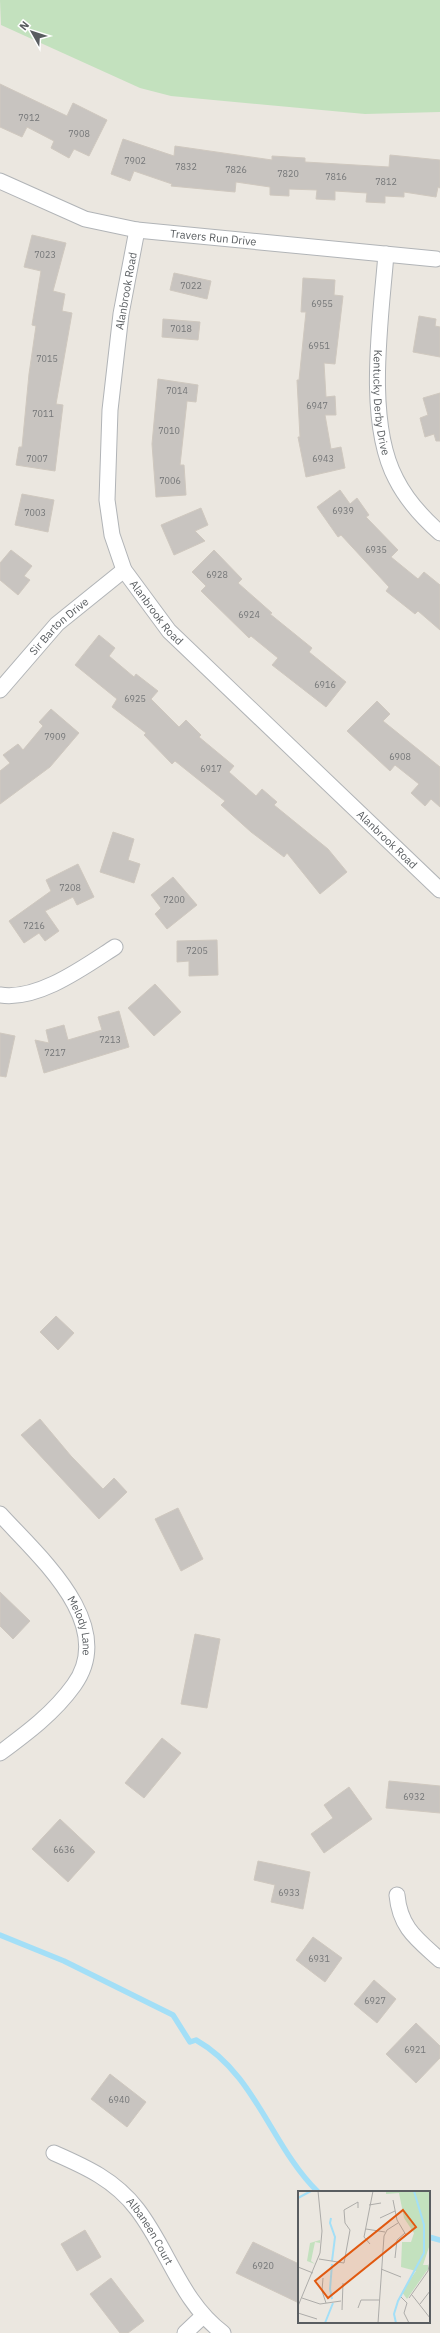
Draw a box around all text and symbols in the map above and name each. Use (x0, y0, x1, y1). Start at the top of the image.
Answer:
north arrow (12, 12, 52, 52)
text: N (16, 18, 32, 33)
house number: 7912 (18, 112, 40, 123)
house number: 7908 (68, 128, 90, 139)
house number: 7902 (124, 155, 146, 166)
house number: 7832 (175, 161, 197, 172)
house number: 7826 (225, 164, 247, 175)
house number: 7820 (277, 168, 299, 179)
house number: 7816 (325, 171, 347, 182)
house number: 7812 (375, 176, 397, 187)
street label: Travers Run Drive (170, 226, 257, 249)
house number: 7023 (34, 249, 56, 260)
street label: Alanbrook Road (112, 251, 140, 331)
house number: 7022 (180, 280, 202, 291)
house number: 6955 (311, 298, 333, 309)
house number: 7018 (170, 323, 192, 334)
house number: 6951 (308, 340, 330, 351)
street label: Kentucky Derby Drive (370, 349, 393, 457)
house number: 7015 (36, 353, 58, 364)
house number: 7014 (166, 385, 188, 396)
house number: 6947 (306, 400, 328, 411)
house number: 7011 (32, 408, 54, 419)
house number: 7010 (158, 425, 180, 436)
house number: 7007 (26, 453, 48, 464)
house number: 6943 (312, 453, 334, 464)
house number: 7006 (159, 475, 181, 486)
house number: 6939 (332, 505, 354, 516)
house number: 7003 (24, 507, 46, 518)
house number: 6935 (365, 544, 387, 555)
house number: 6928 (206, 569, 228, 580)
street label: Alanbrook Road (127, 577, 186, 648)
street label: Sir Barton Drive (26, 594, 91, 658)
house number: 6924 (238, 609, 260, 620)
house number: 6916 (314, 679, 336, 690)
house number: 6925 (124, 693, 146, 704)
house number: 7909 (44, 731, 66, 742)
house number: 6908 (389, 751, 411, 762)
house number: 6917 (200, 763, 222, 774)
street label: Alanbrook Road (354, 807, 420, 872)
house number: 7208 (59, 882, 81, 893)
house number: 7200 (163, 894, 185, 905)
house number: 7216 (23, 920, 45, 931)
house number: 7205 (186, 945, 208, 956)
house number: 7213 (99, 1034, 121, 1045)
house number: 7217 (44, 1047, 66, 1058)
street label: Melody Lane (64, 1593, 94, 1656)
house number: 6932 (403, 1791, 425, 1802)
house number: 6636 (53, 1844, 75, 1855)
house number: 6933 (278, 1887, 300, 1898)
house number: 6931 (308, 1953, 330, 1964)
house number: 6927 (364, 1995, 386, 2006)
house number: 6921 (404, 2044, 426, 2055)
house number: 6940 (108, 2094, 130, 2105)
inset map (298, 2191, 430, 2323)
street label: Albaneen Court (124, 2195, 176, 2267)
house number: 6920 (252, 2260, 274, 2271)

